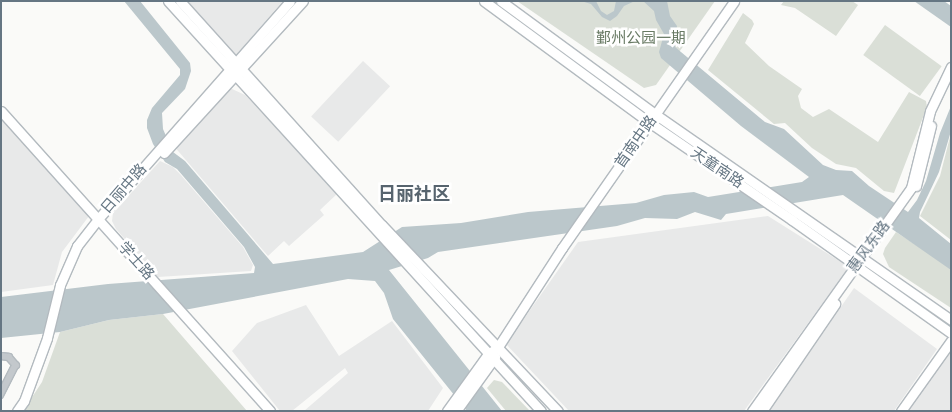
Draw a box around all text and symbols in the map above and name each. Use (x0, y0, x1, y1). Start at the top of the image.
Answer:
park label: 鄞州公园一期 (596, 30, 686, 48)
street label: 首南中路 (611, 112, 661, 172)
street label: 天童南路 (687, 144, 747, 192)
street label: 日丽中路 (98, 160, 150, 218)
district label: 日丽社区 (378, 183, 450, 205)
street label: 惠风东路 (844, 217, 894, 277)
street label: 学士路 (114, 238, 158, 284)

